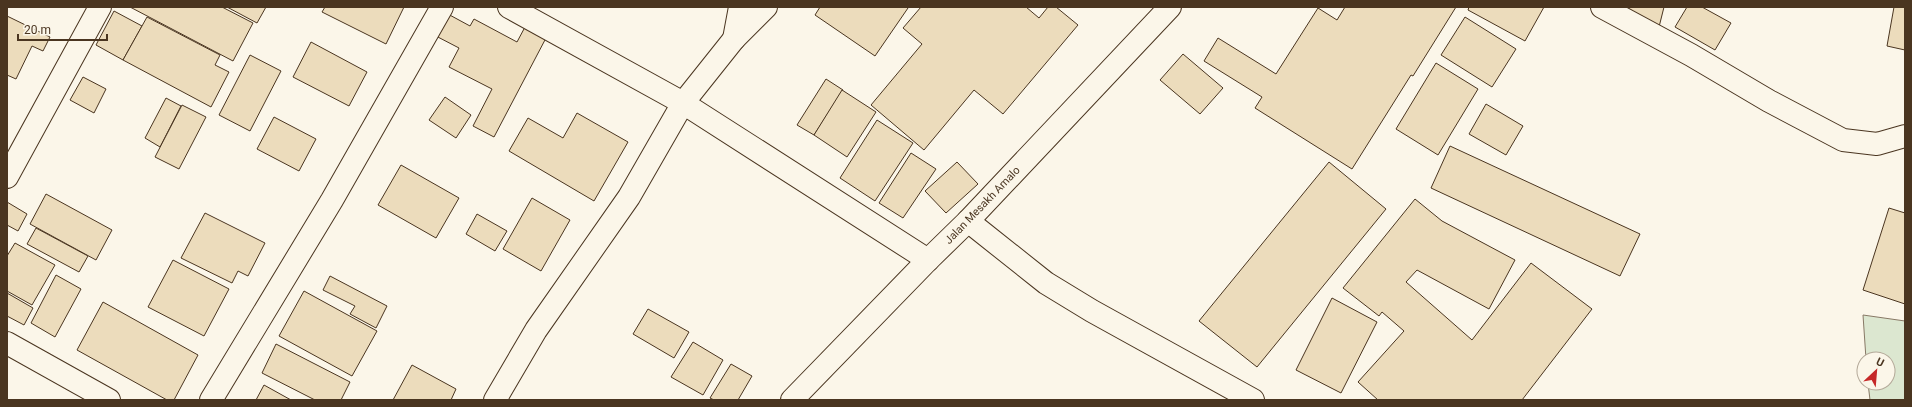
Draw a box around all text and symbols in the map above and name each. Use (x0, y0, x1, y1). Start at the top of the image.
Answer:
scale bar (18, 16, 107, 42)
text: 20 m (24, 23, 51, 37)
street label: Jalan Mesakh Amalo (942, 164, 1023, 247)
north arrow (1856, 351, 1896, 391)
text: U (1874, 355, 1886, 370)

